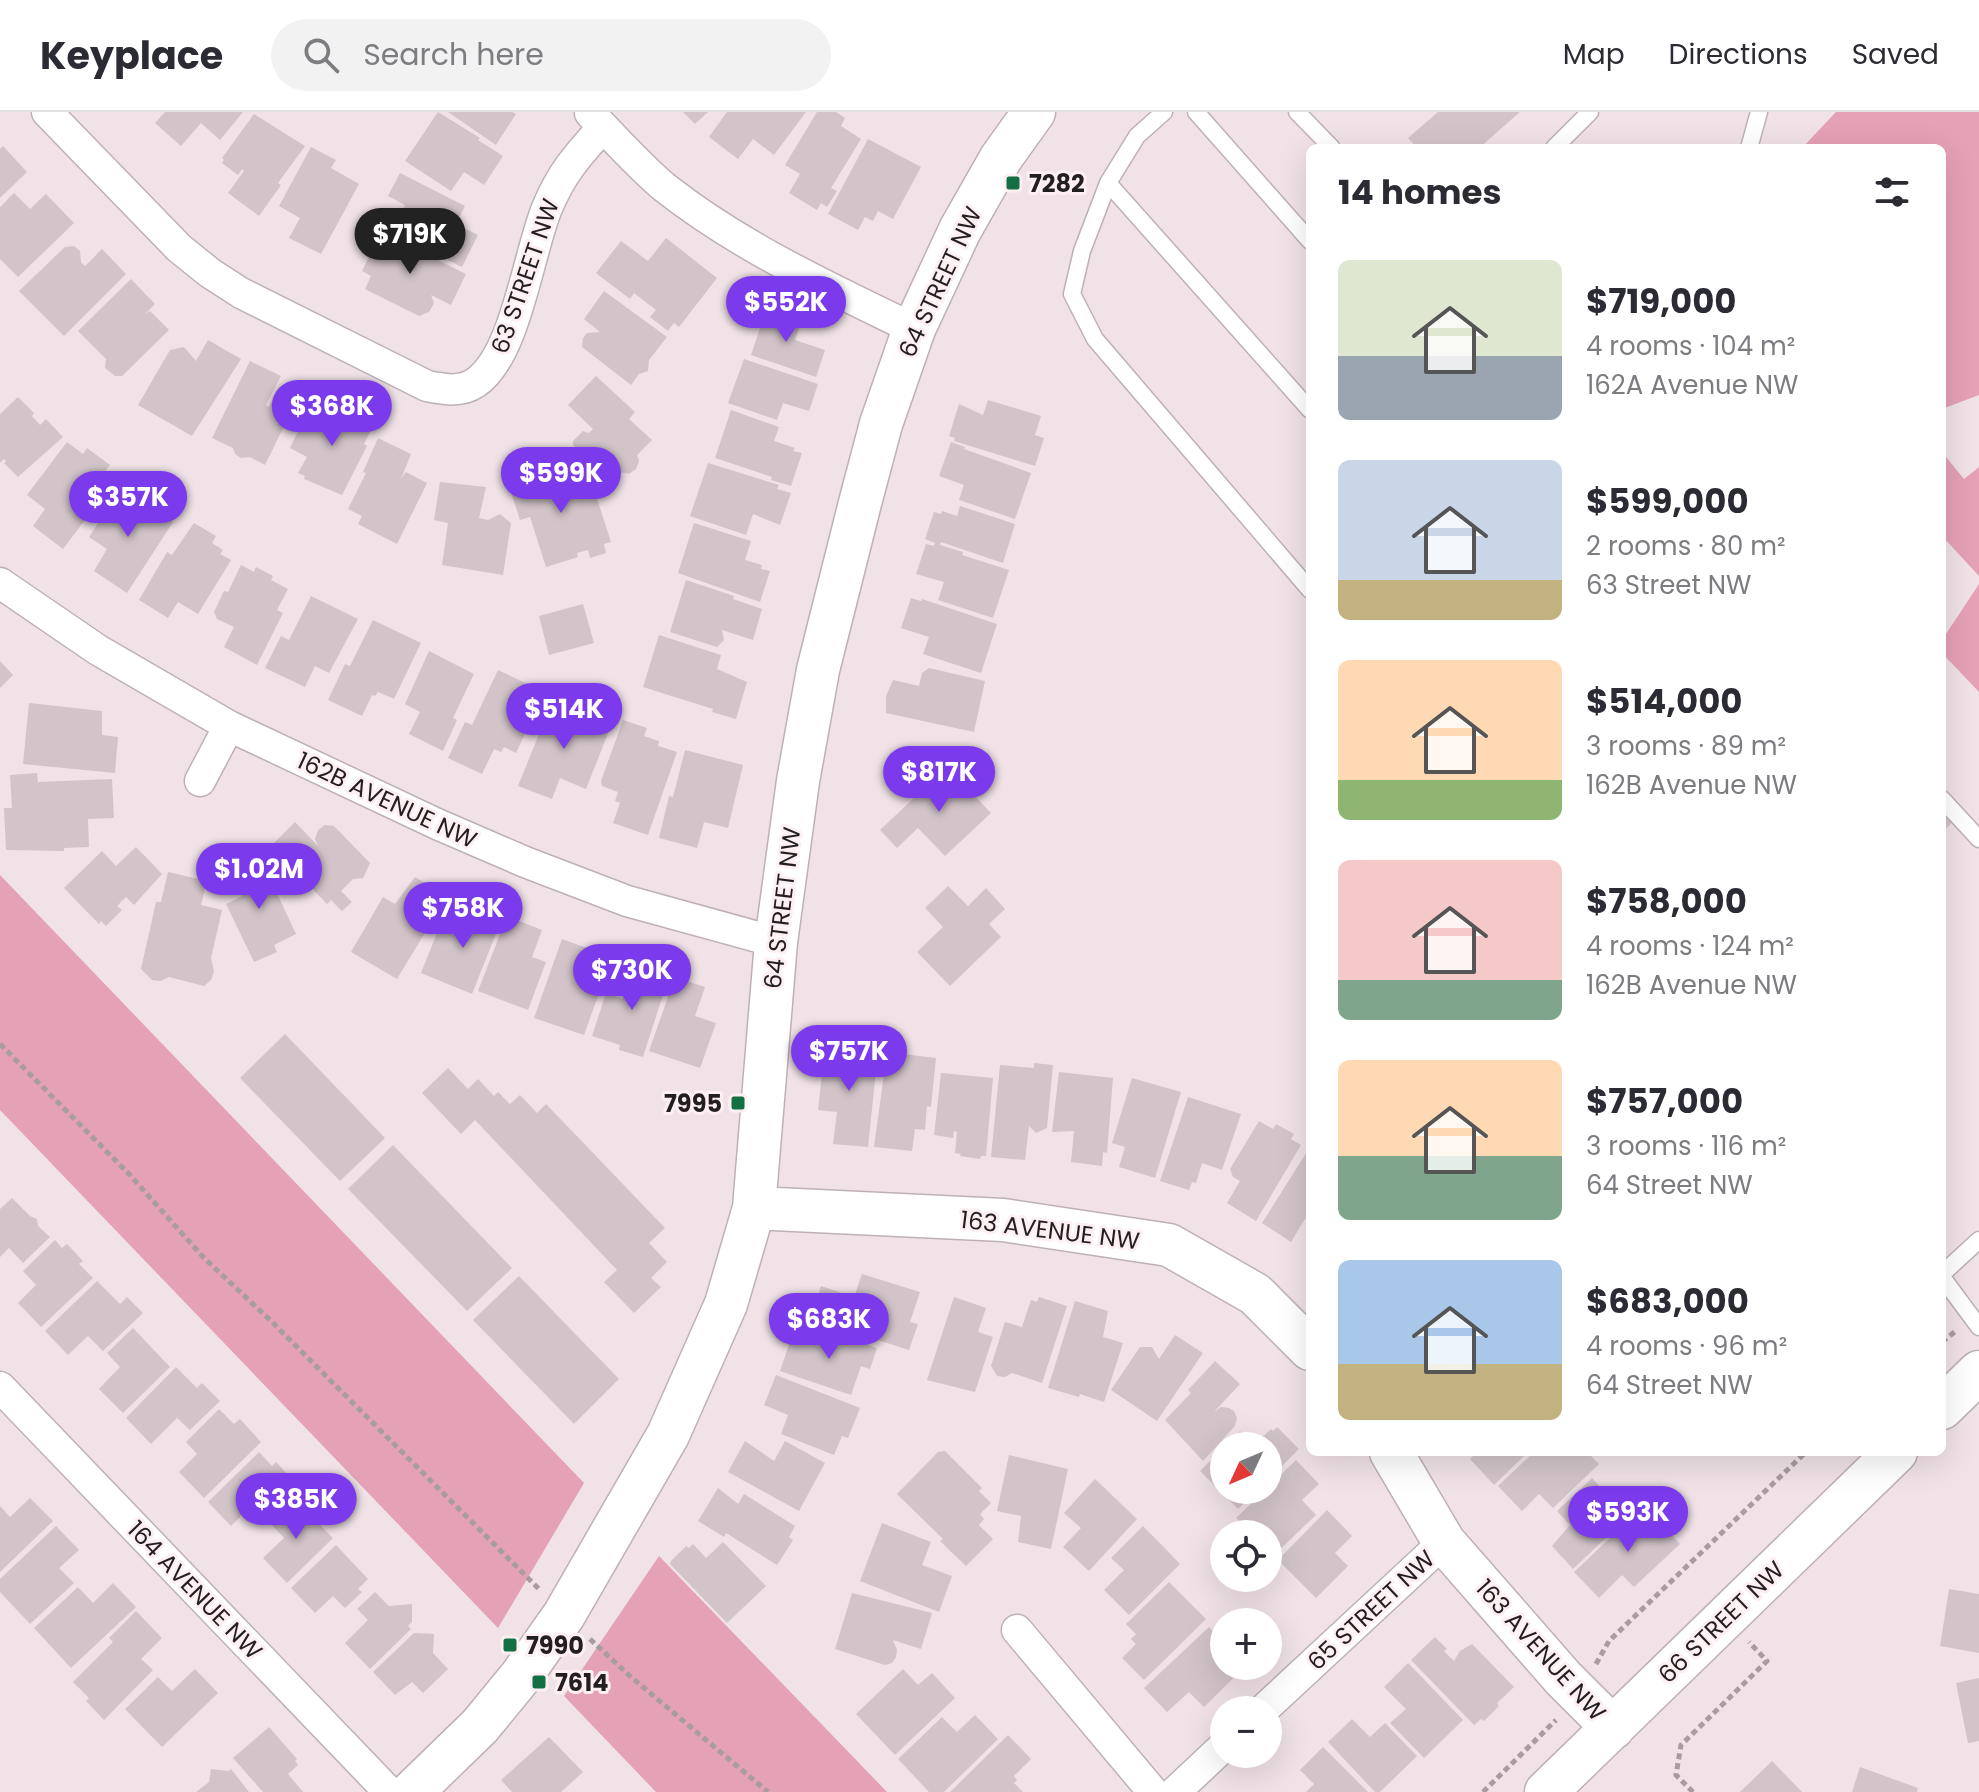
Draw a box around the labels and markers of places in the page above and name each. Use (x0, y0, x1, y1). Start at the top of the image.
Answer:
place label: 7282 (1029, 167, 1085, 200)
marker: 7282 (1004, 174, 1022, 192)
pin: $719K (354, 208, 466, 276)
pin: $552K (730, 276, 842, 344)
pin: $368K (276, 380, 388, 448)
pin: $599K (505, 447, 617, 515)
pin: $357K (72, 471, 184, 539)
pin: $514K (508, 683, 620, 751)
pin: $817K (883, 746, 995, 814)
pin: $1.02M (194, 843, 324, 911)
pin: $758K (407, 882, 519, 950)
pin: $730K (576, 944, 688, 1012)
pin: $757K (793, 1025, 905, 1093)
place label: 7995 (664, 1087, 722, 1120)
marker: 7995 (729, 1094, 747, 1112)
pin: $683K (773, 1293, 885, 1361)
pin: $385K (240, 1473, 352, 1541)
pin: $593K (1572, 1486, 1684, 1554)
place label: 7990 (526, 1629, 584, 1662)
marker: 7990 (501, 1636, 519, 1654)
place label: 7614 (555, 1666, 608, 1699)
marker: 7614 (530, 1673, 548, 1691)

